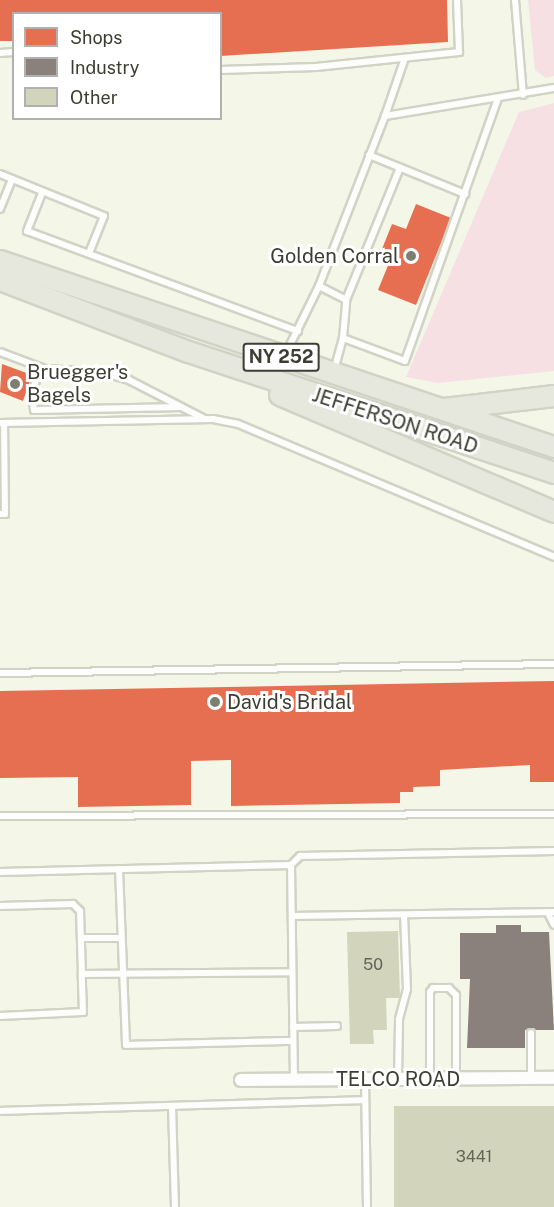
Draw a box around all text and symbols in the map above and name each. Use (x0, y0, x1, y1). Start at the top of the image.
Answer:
legend (12, 12, 222, 120)
text: Shops (70, 27, 122, 48)
text: Industry (70, 57, 139, 78)
text: Other (70, 87, 118, 108)
place label: Golden Corral (270, 244, 399, 268)
marker: Golden Corral (404, 249, 418, 263)
road number: NY 252 (242, 342, 320, 372)
place label: Bruegger's Bagels (27, 360, 128, 407)
marker: Bruegger's Bagels (8, 377, 22, 391)
street label: JEFFERSON ROAD (309, 383, 481, 459)
place label: David's Bridal (227, 690, 352, 714)
marker: David's Bridal (208, 695, 222, 709)
house number: 50 (363, 955, 383, 975)
street label: TELCO ROAD (336, 1067, 460, 1091)
house number: 3441 (456, 1147, 492, 1167)

